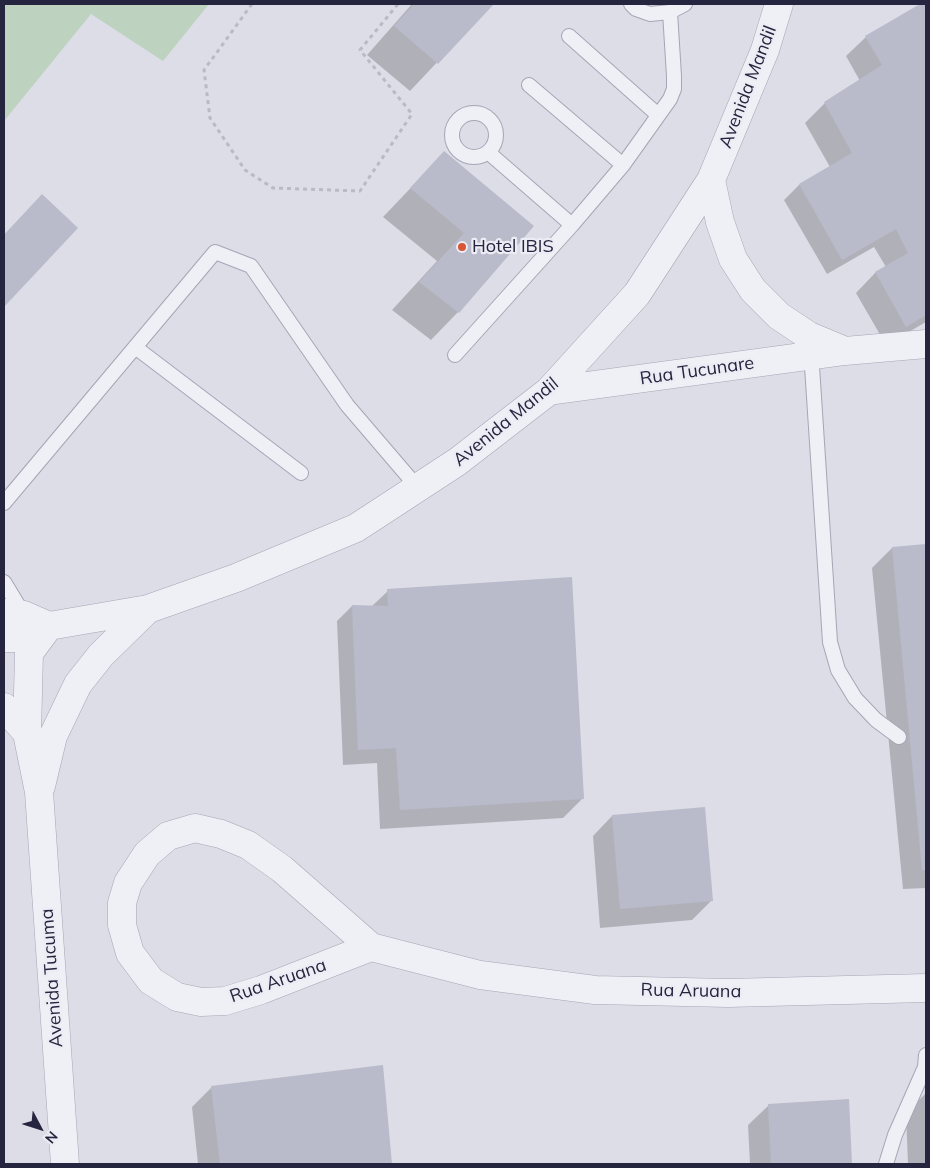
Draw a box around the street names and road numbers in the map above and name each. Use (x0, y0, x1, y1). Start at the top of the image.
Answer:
street label: Avenida Mandil (715, 23, 781, 151)
street label: Rua Tucunare (638, 352, 756, 390)
street label: Avenida Mandil (449, 373, 563, 471)
street label: Avenida Tucuma (36, 908, 68, 1048)
street label: Rua Aruana (227, 954, 329, 1008)
street label: Rua Aruana (641, 979, 741, 1003)

